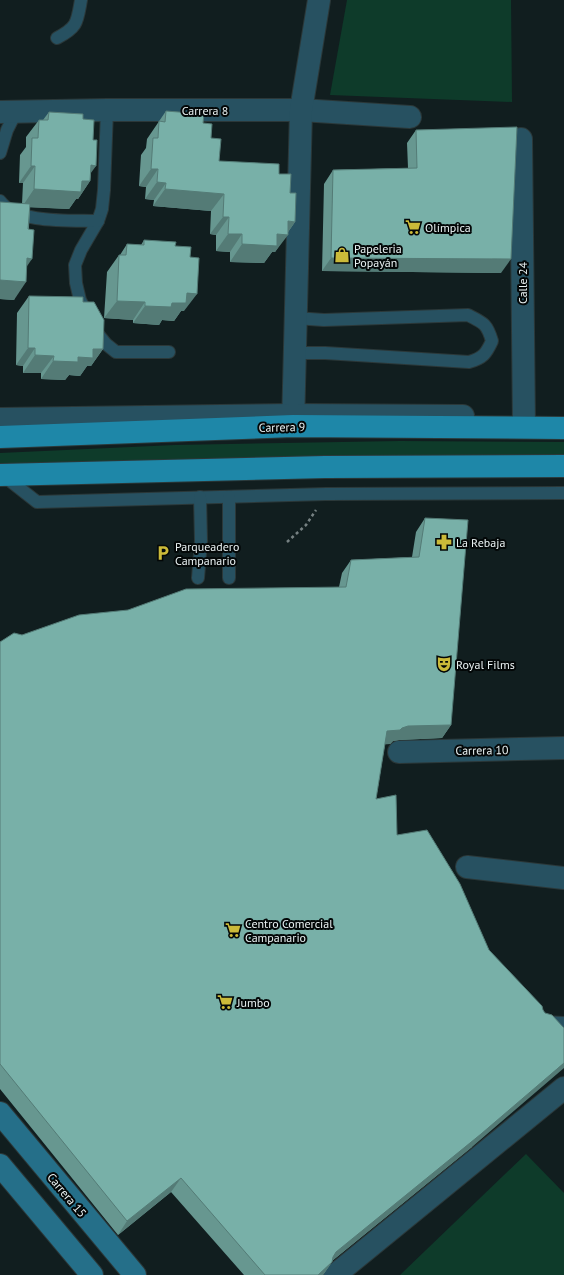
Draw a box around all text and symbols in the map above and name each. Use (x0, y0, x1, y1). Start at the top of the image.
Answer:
street label: Carrera 8 (182, 103, 228, 118)
supermarket icon: Olímpica (404, 218, 422, 236)
place label: Olímpica (425, 220, 471, 235)
place label: Papeleria Popayán (354, 241, 402, 270)
shop icon: Papeleria Popayán (333, 246, 351, 264)
street label: Calle 24 (515, 262, 530, 304)
street label: Carrera 9 (259, 419, 305, 435)
pharmacy icon: La Rebaja (435, 533, 453, 551)
place label: La Rebaja (456, 535, 505, 550)
place label: Parqueadero Campanario (175, 539, 239, 568)
parking icon: Parqueadero Campanario (154, 544, 172, 562)
theatre icon: Royal Films (435, 655, 453, 673)
place label: Royal Films (456, 657, 515, 672)
street label: Carrera 10 (455, 742, 509, 758)
place label: Centro Comercial Campanario (245, 916, 333, 945)
supermarket icon: Centro Comercial Campanario (224, 921, 242, 939)
supermarket icon: Jumbo (216, 993, 234, 1011)
place label: Jumbo (236, 995, 270, 1010)
street label: Carrera 15 (44, 1170, 90, 1220)

